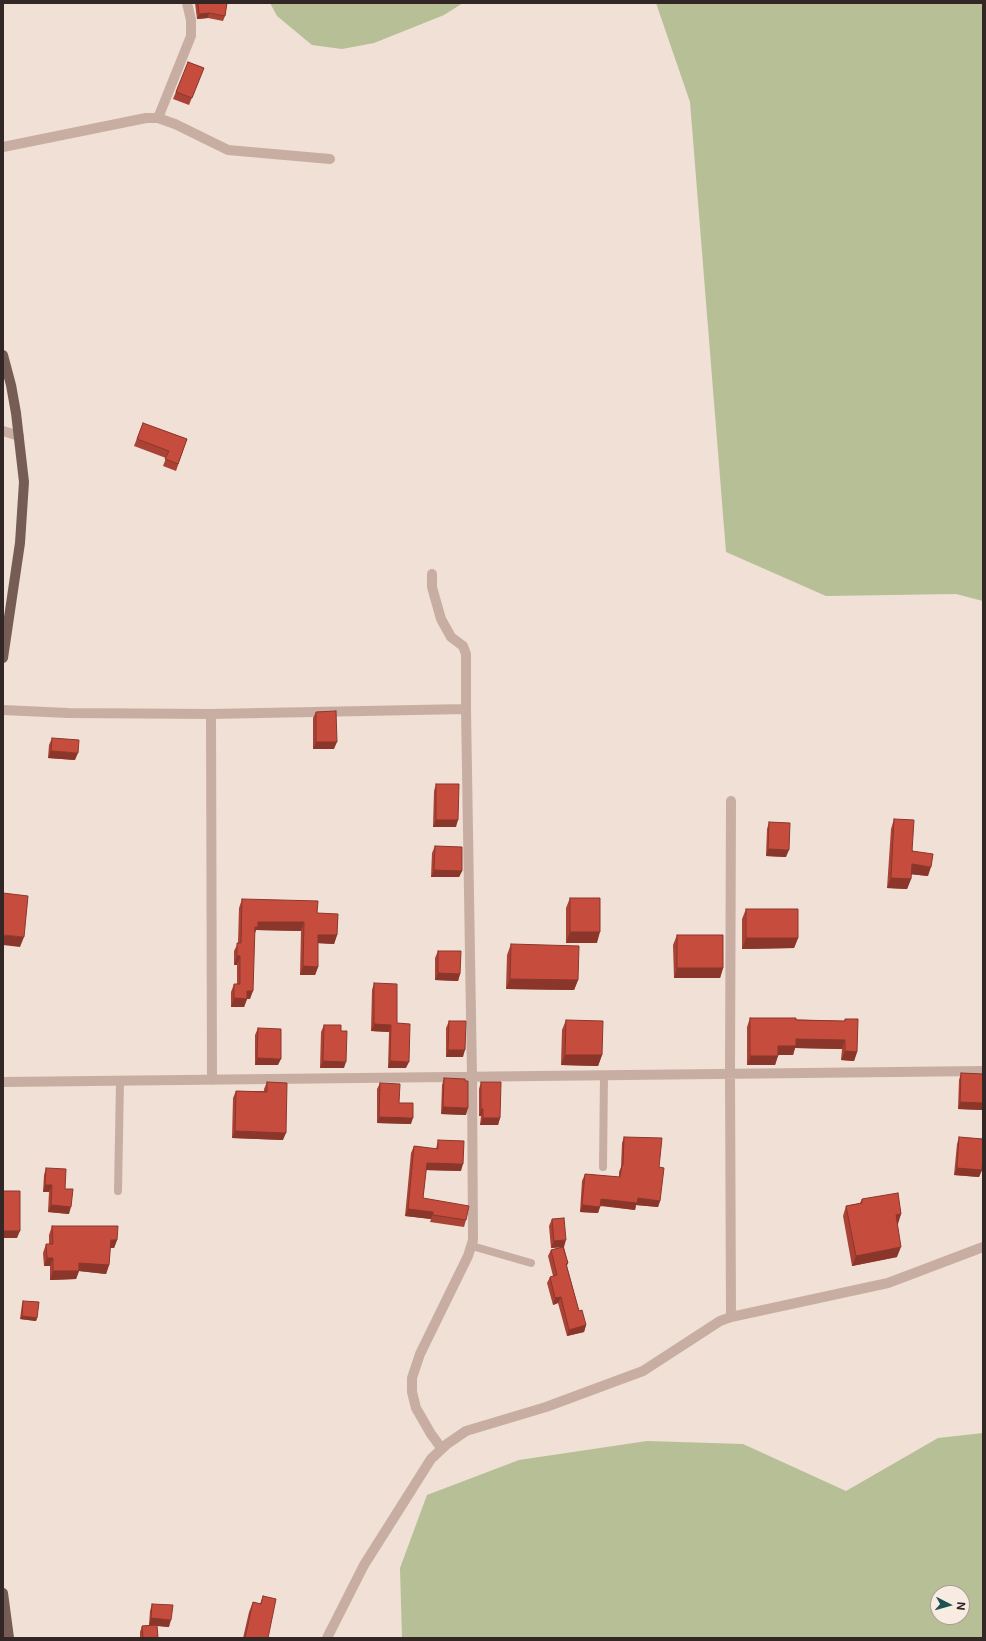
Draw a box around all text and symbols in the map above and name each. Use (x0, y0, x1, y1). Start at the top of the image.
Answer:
north arrow (930, 1585, 970, 1625)
text: N (954, 1601, 968, 1611)

